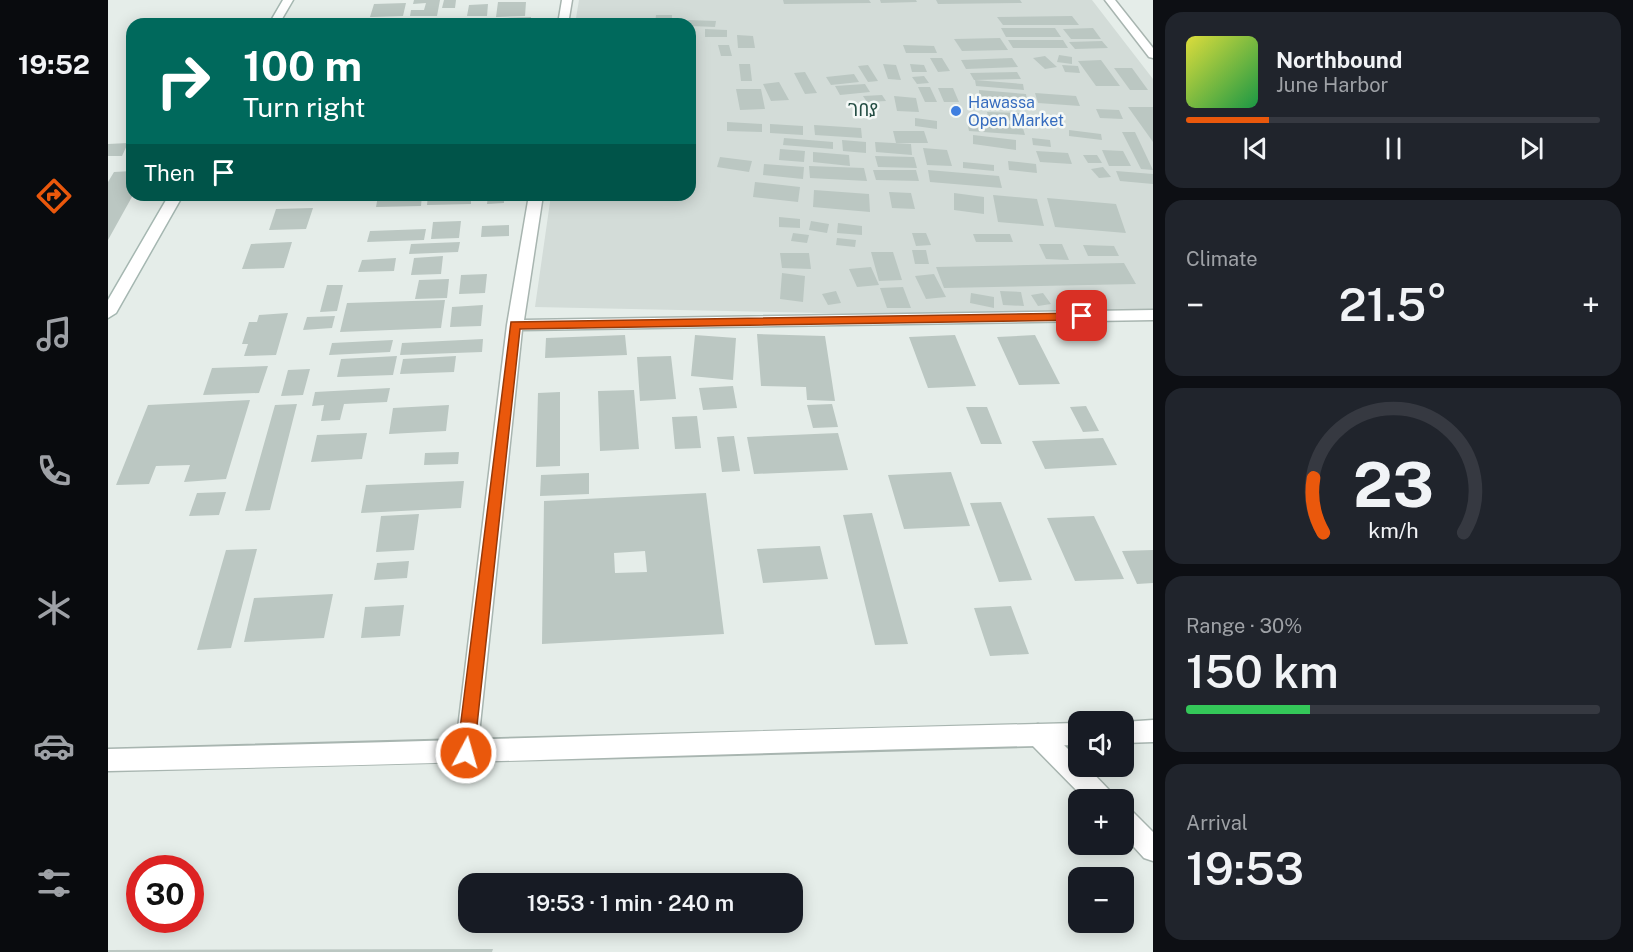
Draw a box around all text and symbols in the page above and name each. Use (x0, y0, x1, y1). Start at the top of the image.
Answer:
text: 100 m (243, 41, 362, 90)
icon: right (144, 42, 222, 120)
text: Northbound (1276, 47, 1402, 73)
text: 19:52 (18, 48, 90, 80)
text: June Harbor (1276, 73, 1388, 97)
text: Turn right (243, 91, 366, 123)
place label: Hawassa Open Market (968, 93, 1064, 130)
district label: ገበያ (848, 99, 878, 120)
marker: Hawassa Open Market (949, 104, 963, 118)
icon: previous (1239, 132, 1272, 165)
icon: pause (1377, 132, 1410, 165)
icon: next (1515, 132, 1548, 165)
icon: arrive (207, 156, 240, 189)
text: Then (144, 160, 195, 186)
icon: directions (33, 175, 75, 217)
text: Climate (1186, 247, 1258, 271)
text: 21.5° (1339, 278, 1447, 331)
text: − (1186, 286, 1204, 324)
text: + (1582, 286, 1600, 324)
pin (1056, 290, 1107, 341)
icon: arrive (1065, 299, 1098, 332)
icon: music (33, 313, 75, 355)
text: 23 (1352, 448, 1434, 521)
icon: phone (33, 450, 75, 492)
text: km/h (1368, 518, 1418, 543)
icon: climate (33, 587, 75, 629)
text: Range · 30% (1186, 614, 1302, 638)
text: 150 km (1186, 645, 1339, 698)
map controls (1068, 711, 1134, 933)
button: sound (1068, 711, 1134, 777)
position arrow (434, 721, 498, 785)
icon: car (33, 725, 75, 767)
button: + (1068, 789, 1134, 855)
text: Arrival (1186, 811, 1248, 835)
text: 19:53 (1186, 842, 1304, 895)
speed limit sign: 30 (126, 855, 204, 933)
icon: filters (33, 862, 75, 904)
button: − (1068, 867, 1134, 933)
text: 19:53 · 1 min · 240 m (527, 890, 734, 916)

